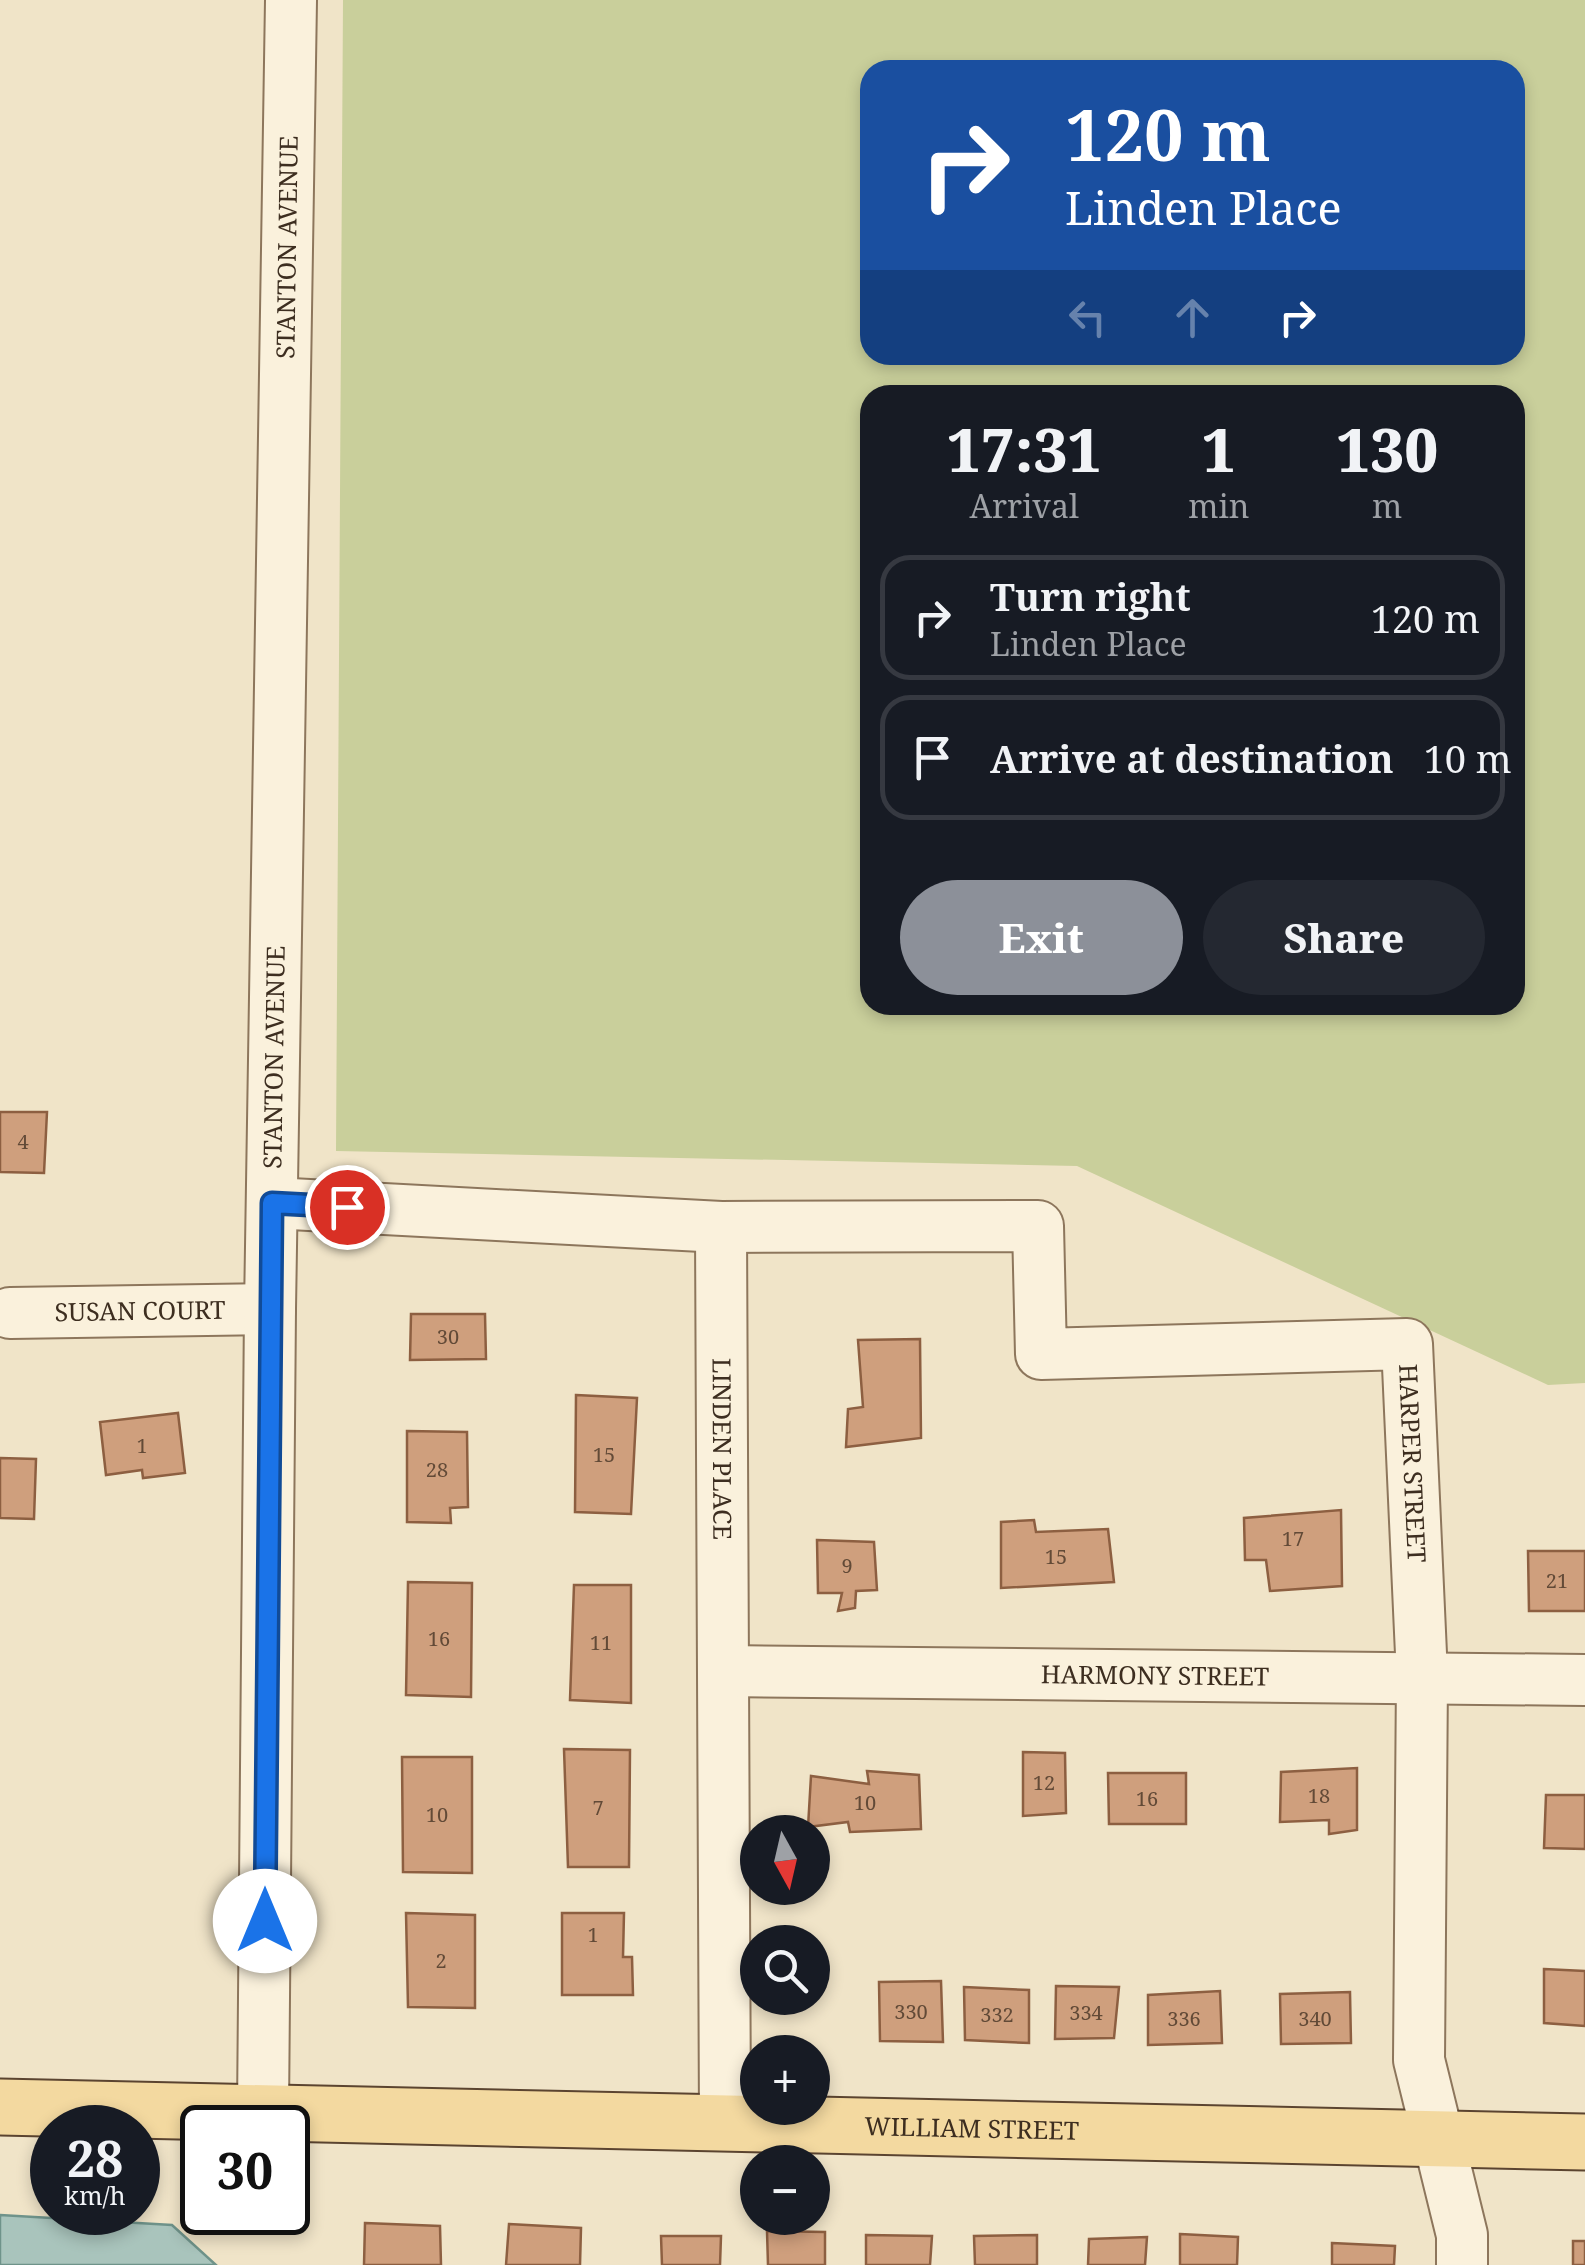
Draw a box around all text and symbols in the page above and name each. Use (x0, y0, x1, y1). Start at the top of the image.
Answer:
text: 120 m (1065, 86, 1271, 182)
icon: right (900, 100, 1030, 230)
street label: STANTON AVENUE (267, 135, 305, 359)
text: Linden Place (1065, 177, 1342, 238)
icon: left (1060, 290, 1115, 345)
icon: ahead (1165, 290, 1220, 345)
icon: right (1270, 290, 1325, 345)
text: 17:31 (947, 408, 1102, 490)
text: 1 (1202, 408, 1236, 490)
text: 130 (1336, 408, 1438, 490)
text: Arrival (969, 484, 1079, 527)
text: min (1188, 484, 1249, 527)
text: m (1372, 484, 1402, 527)
text: Turn right (990, 570, 1191, 622)
icon: right (905, 590, 960, 645)
text: 120 m (1370, 592, 1480, 644)
text: Linden Place (990, 622, 1187, 665)
icon: arrive (905, 730, 960, 785)
text: Arrive at destination (990, 732, 1394, 784)
text: 10 m (1424, 732, 1512, 784)
button: Exit (900, 880, 1183, 995)
button: Share (1203, 880, 1485, 995)
street label: STANTON AVENUE (254, 945, 292, 1169)
house number: 4 (17, 1128, 29, 1155)
pin (305, 1165, 390, 1250)
icon: arrive (320, 1180, 375, 1235)
street label: SUSAN COURT (54, 1292, 226, 1328)
house number: 30 (437, 1323, 459, 1350)
street label: LINDEN PLACE (706, 1358, 740, 1540)
street label: HARPER STREET (1392, 1363, 1435, 1563)
house number: 1 (136, 1432, 148, 1459)
house number: 15 (593, 1441, 615, 1468)
house number: 28 (426, 1456, 448, 1483)
house number: 17 (1282, 1525, 1304, 1552)
house number: 15 (1045, 1543, 1067, 1570)
house number: 9 (841, 1552, 853, 1579)
house number: 21 (1546, 1567, 1568, 1594)
house number: 16 (428, 1625, 450, 1652)
house number: 11 (590, 1629, 612, 1656)
street label: HARMONY STREET (1041, 1656, 1269, 1693)
house number: 12 (1033, 1769, 1055, 1796)
house number: 18 (1308, 1782, 1330, 1809)
house number: 16 (1136, 1785, 1158, 1812)
house number: 10 (854, 1789, 876, 1816)
house number: 7 (592, 1794, 604, 1821)
house number: 10 (426, 1801, 448, 1828)
north arrow (740, 1815, 830, 1905)
map controls (740, 1815, 830, 2235)
position arrow (213, 1869, 317, 1973)
house number: 1 (587, 1921, 599, 1948)
button: search (740, 1925, 830, 2015)
house number: 2 (435, 1947, 447, 1974)
house number: 330 (894, 1998, 928, 2025)
house number: 334 (1069, 1999, 1103, 2026)
house number: 332 (980, 2001, 1014, 2028)
house number: 336 (1167, 2005, 1201, 2032)
house number: 340 (1298, 2005, 1332, 2032)
button: + (740, 2035, 830, 2125)
speed limit sign: 30 (180, 2105, 310, 2235)
street label: WILLIAM STREET (864, 2108, 1079, 2147)
text: 28 (67, 2124, 123, 2192)
button: − (740, 2145, 830, 2235)
text: km/h (64, 2178, 126, 2212)

